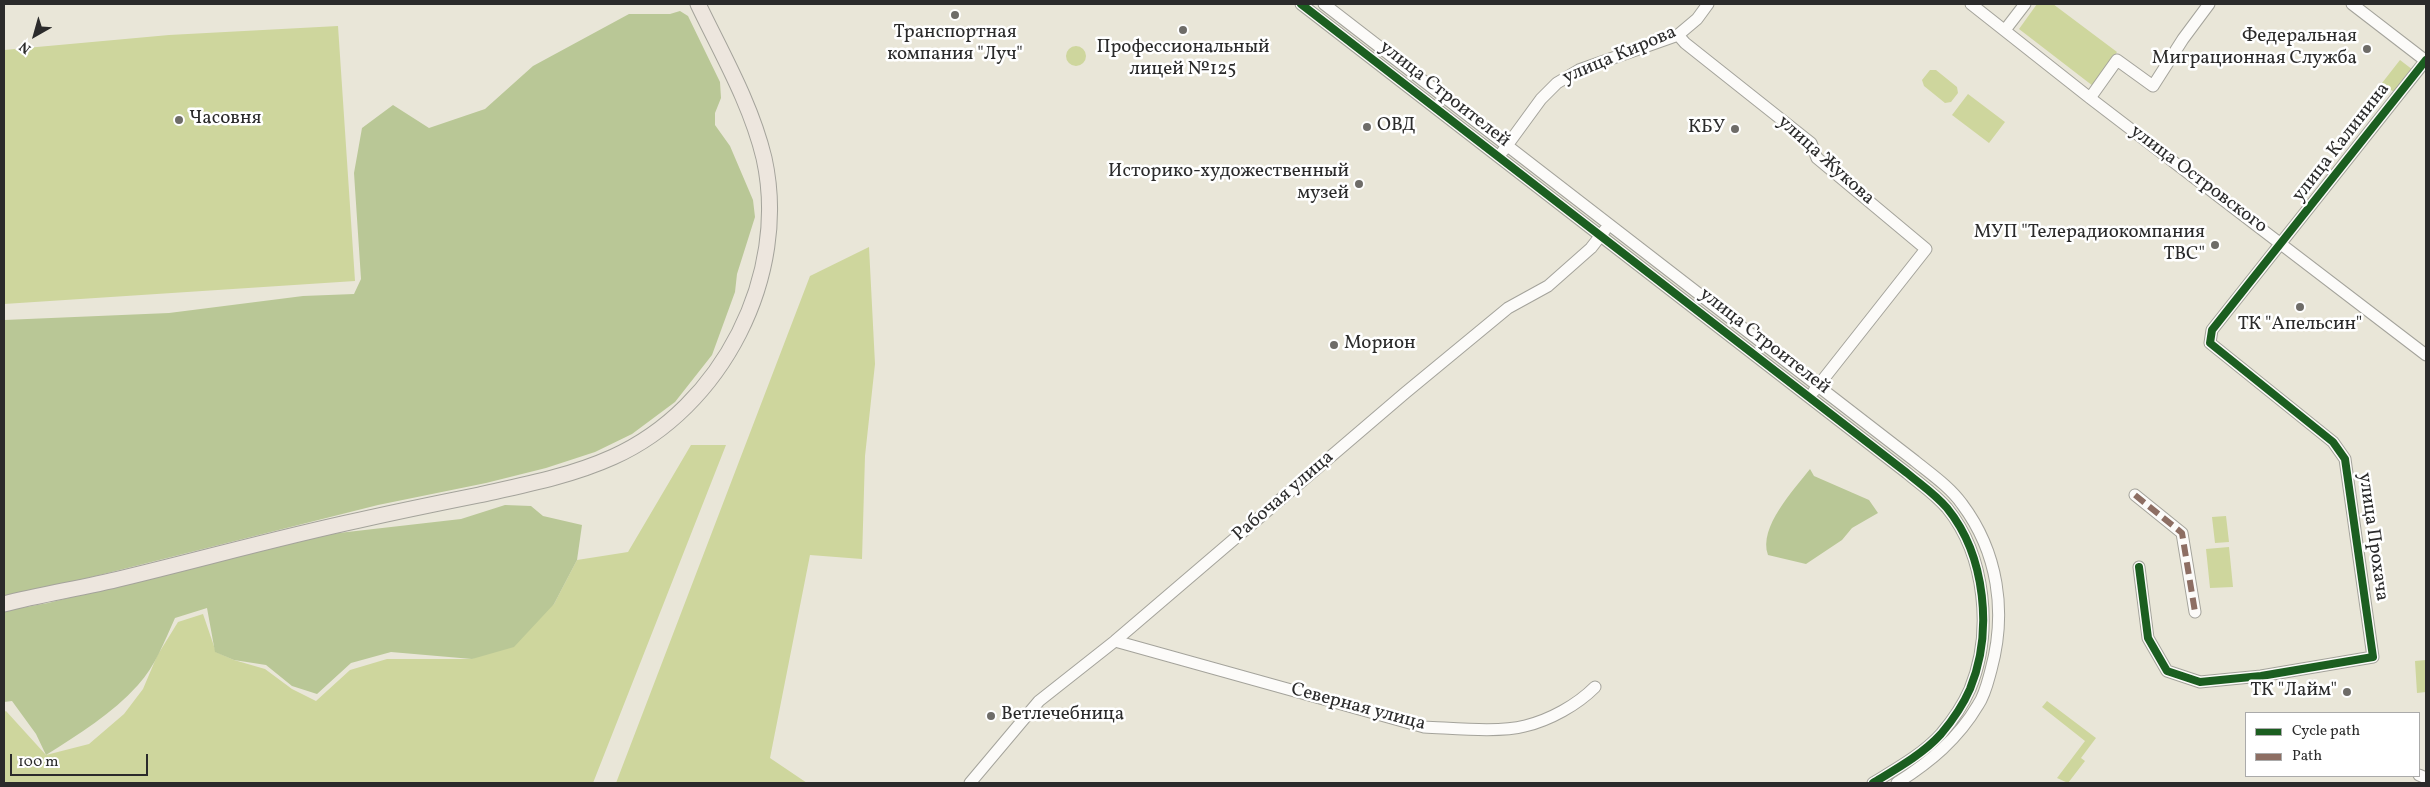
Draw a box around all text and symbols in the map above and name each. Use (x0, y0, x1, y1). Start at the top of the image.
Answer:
marker: Транспортная компания "Луч" (949, 9, 961, 21)
north arrow (10, 10, 60, 60)
street label: улица Кирова (1560, 22, 1680, 90)
place label: Транспортная компания "Луч" (887, 23, 1023, 67)
marker: Профессиональный лицей №125 (1177, 24, 1189, 36)
place label: Федеральная Миграционная Служба (2152, 27, 2357, 71)
text: N (16, 37, 35, 58)
street label: улица Строителей (1374, 37, 1514, 153)
place label: Профессиональный лицей №125 (1096, 38, 1270, 82)
marker: Федеральная Миграционная Служба (2361, 43, 2373, 55)
street label: улица Калинина (2288, 79, 2396, 207)
place label: Часовня (189, 109, 261, 131)
street label: улица Жукова (1772, 111, 1878, 211)
marker: Часовня (173, 114, 185, 126)
place label: ОВД (1377, 116, 1416, 138)
place label: КБУ (1688, 118, 1725, 140)
marker: ОВД (1361, 121, 1373, 133)
street label: улица Островского (2125, 121, 2271, 239)
marker: КБУ (1729, 123, 1741, 135)
place label: Историко-художественный музей (1108, 162, 1349, 206)
marker: Историко-художественный музей (1353, 178, 1365, 190)
place label: МУП "Телерадиокомпания ТВС" (1974, 223, 2205, 267)
marker: МУП "Телерадиокомпания ТВС" (2209, 239, 2221, 251)
street label: улица Строителей (1694, 284, 1834, 400)
marker: ТК "Апельсин" (2294, 301, 2306, 313)
place label: ТК "Апельсин" (2238, 315, 2362, 337)
place label: Морион (1344, 334, 1416, 356)
marker: Морион (1328, 339, 1340, 351)
street label: Рабочая улица (1229, 447, 1339, 547)
street label: улица Прохача (2352, 471, 2392, 603)
street label: Северная улица (1288, 679, 1428, 737)
place label: ТК "Лайм" (2250, 681, 2337, 703)
marker: ТК "Лайм" (2341, 686, 2353, 698)
place label: Ветлечебница (1001, 705, 1124, 727)
marker: Ветлечебница (985, 710, 997, 722)
legend (2245, 712, 2420, 777)
text: Cycle path (2292, 721, 2360, 742)
scale bar (12, 744, 150, 776)
text: Path (2292, 746, 2322, 767)
text: 100 m (18, 752, 58, 773)

